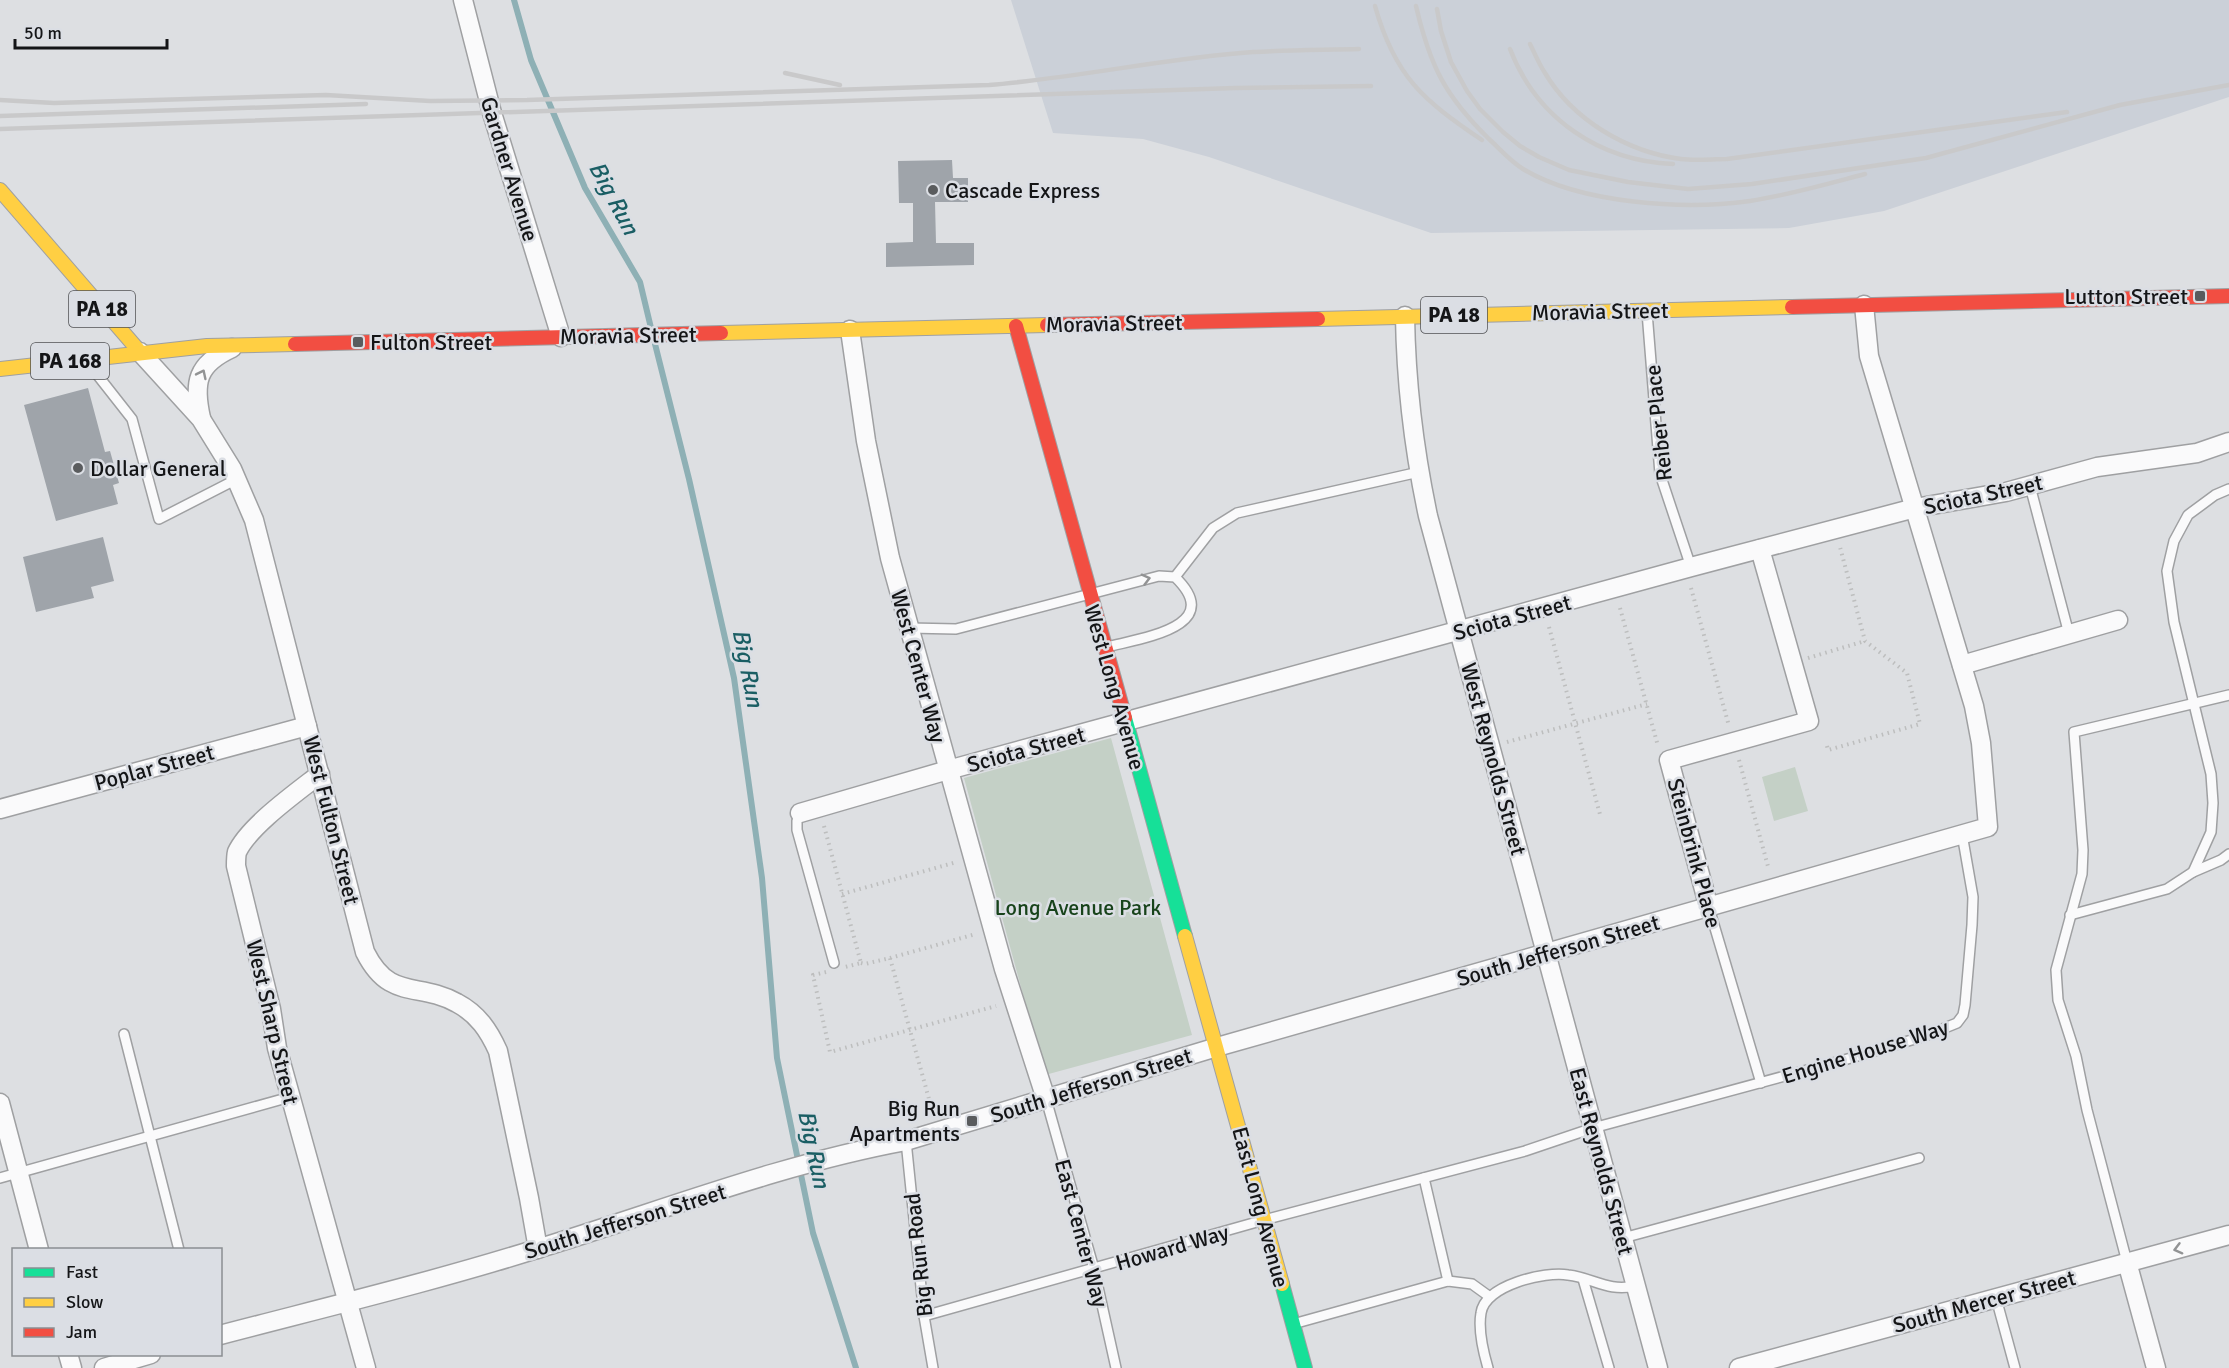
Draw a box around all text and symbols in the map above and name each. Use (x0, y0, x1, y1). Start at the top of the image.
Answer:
scale bar (15, 12, 166, 50)
text: 50 m (24, 22, 62, 44)
street label: Gardner Avenue (475, 94, 544, 245)
water label: Big Run (582, 156, 646, 241)
place label: Cascade Express (945, 177, 1100, 204)
marker: Cascade Express (926, 183, 940, 197)
place label: Lutton Street (2064, 283, 2188, 310)
marker: Lutton Street (2193, 289, 2207, 303)
road number: PA 18 (69, 291, 135, 327)
road number: PA 18 (1421, 297, 1487, 333)
street label: Moravia Street (1531, 297, 1669, 326)
street label: Moravia Street (1045, 309, 1183, 338)
street label: Moravia Street (559, 321, 697, 350)
place label: Fulton Street (370, 329, 492, 356)
marker: Fulton Street (351, 335, 365, 349)
road number: PA 168 (31, 343, 109, 379)
street label: Reiber Place (1639, 363, 1678, 482)
one-way arrow (194, 369, 206, 380)
place label: Dollar General (90, 455, 226, 482)
marker: Dollar General (71, 461, 85, 475)
street label: Sciota Street (1921, 469, 2045, 520)
one-way arrow (1141, 574, 1151, 587)
street label: West Center Way (885, 586, 952, 746)
street label: Sciota Street (1450, 589, 1574, 646)
street label: West Long Avenue (1078, 601, 1151, 773)
water label: Big Run (726, 626, 770, 711)
street label: West Reynolds Street (1455, 660, 1532, 859)
street label: Sciota Street (964, 721, 1088, 778)
street label: West Fulton Street (297, 733, 366, 908)
street label: Poplar Street (91, 738, 217, 796)
street label: Steinbrink Place (1662, 775, 1727, 931)
park label: Long Avenue Park (995, 894, 1161, 921)
street label: South Jefferson Street (1454, 909, 1663, 992)
street label: West Sharp Street (240, 937, 305, 1107)
street label: Engine House Way (1779, 1013, 1952, 1090)
street label: South Jefferson Street (987, 1042, 1195, 1129)
street label: East Reynolds Street (1564, 1065, 1640, 1258)
place label: Big Run Apartments (850, 1095, 960, 1147)
water label: Big Run (791, 1107, 837, 1192)
marker: Big Run Apartments (965, 1114, 979, 1128)
street label: East Long Avenue (1226, 1124, 1295, 1290)
street label: East Center Way (1049, 1156, 1114, 1311)
street label: South Jefferson Street (521, 1178, 729, 1265)
street label: Big Run Road (899, 1192, 938, 1318)
street label: Howard Way (1112, 1218, 1232, 1276)
one-way arrow (2173, 1241, 2183, 1254)
legend (12, 1248, 222, 1356)
text: Fast (66, 1261, 98, 1283)
street label: South Mercer Street (1890, 1264, 2079, 1339)
text: Slow (66, 1291, 103, 1313)
text: Jam (66, 1321, 97, 1343)

